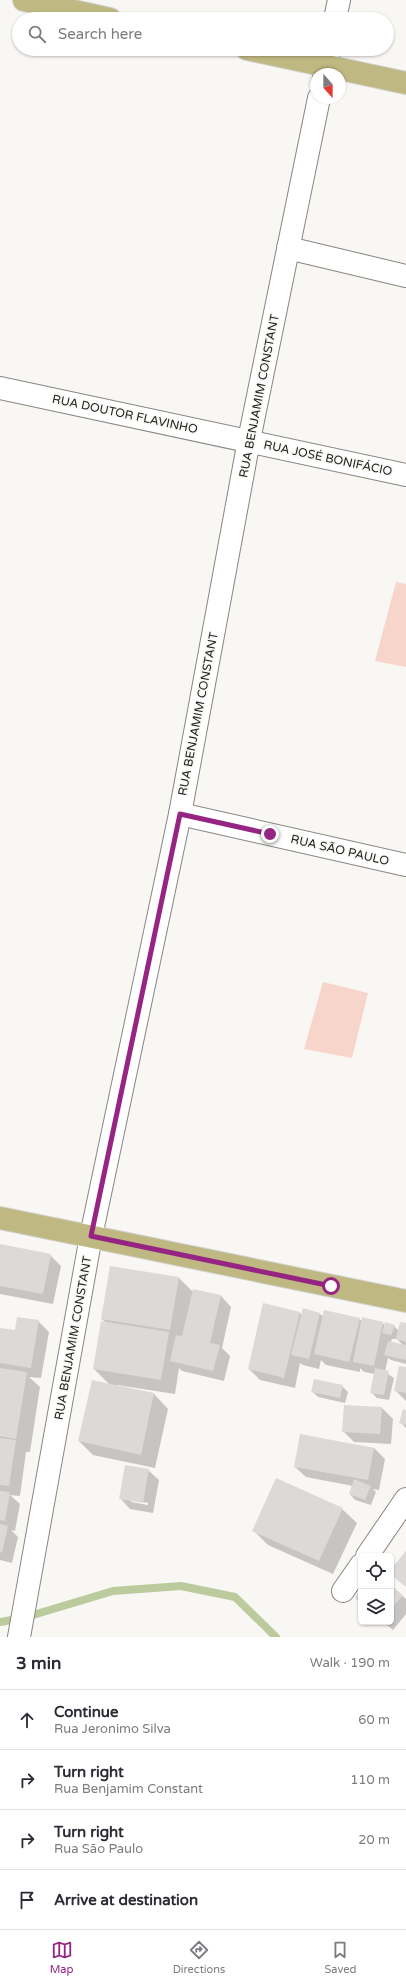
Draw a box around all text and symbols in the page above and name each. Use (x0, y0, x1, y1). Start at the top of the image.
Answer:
search box (12, 12, 394, 56)
icon: search (26, 23, 48, 45)
text: Search here (58, 25, 142, 43)
north arrow (310, 68, 346, 104)
street label: RUA BENJAMIM CONSTANT (236, 312, 282, 479)
street label: RUA DOUTOR FLAVINHO (51, 392, 199, 436)
street label: RUA JOSÉ BONIFÁCIO (262, 438, 394, 479)
street label: RUA BENJAMIM CONSTANT (175, 630, 221, 797)
route end (261, 825, 279, 843)
street label: RUA SÃO PAULO (289, 832, 391, 868)
street label: RUA BENJAMIM CONSTANT (52, 1254, 94, 1421)
route start (322, 1277, 340, 1295)
map controls (358, 1553, 394, 1625)
button: locate (358, 1553, 394, 1589)
button: layers (358, 1589, 394, 1625)
text: 3 min (16, 1653, 61, 1674)
text: Walk · 190 m (310, 1655, 390, 1671)
text: Continue (54, 1703, 118, 1721)
icon: ahead (16, 1709, 38, 1731)
text: 60 m (358, 1712, 390, 1728)
text: Rua Jeronimo Silva (54, 1721, 171, 1737)
text: Turn right (54, 1763, 124, 1781)
icon: right (16, 1769, 38, 1791)
text: 110 m (350, 1772, 390, 1788)
text: Rua Benjamim Constant (54, 1781, 203, 1797)
text: Turn right (54, 1823, 124, 1841)
icon: right (16, 1829, 38, 1851)
text: 20 m (358, 1832, 390, 1848)
text: Rua São Paulo (54, 1841, 143, 1857)
icon: arrive (16, 1889, 38, 1911)
text: Arrive at destination (54, 1891, 198, 1909)
tab: Map (50, 1939, 73, 1976)
tab: Directions (173, 1939, 225, 1976)
tab: Saved (325, 1939, 356, 1976)

